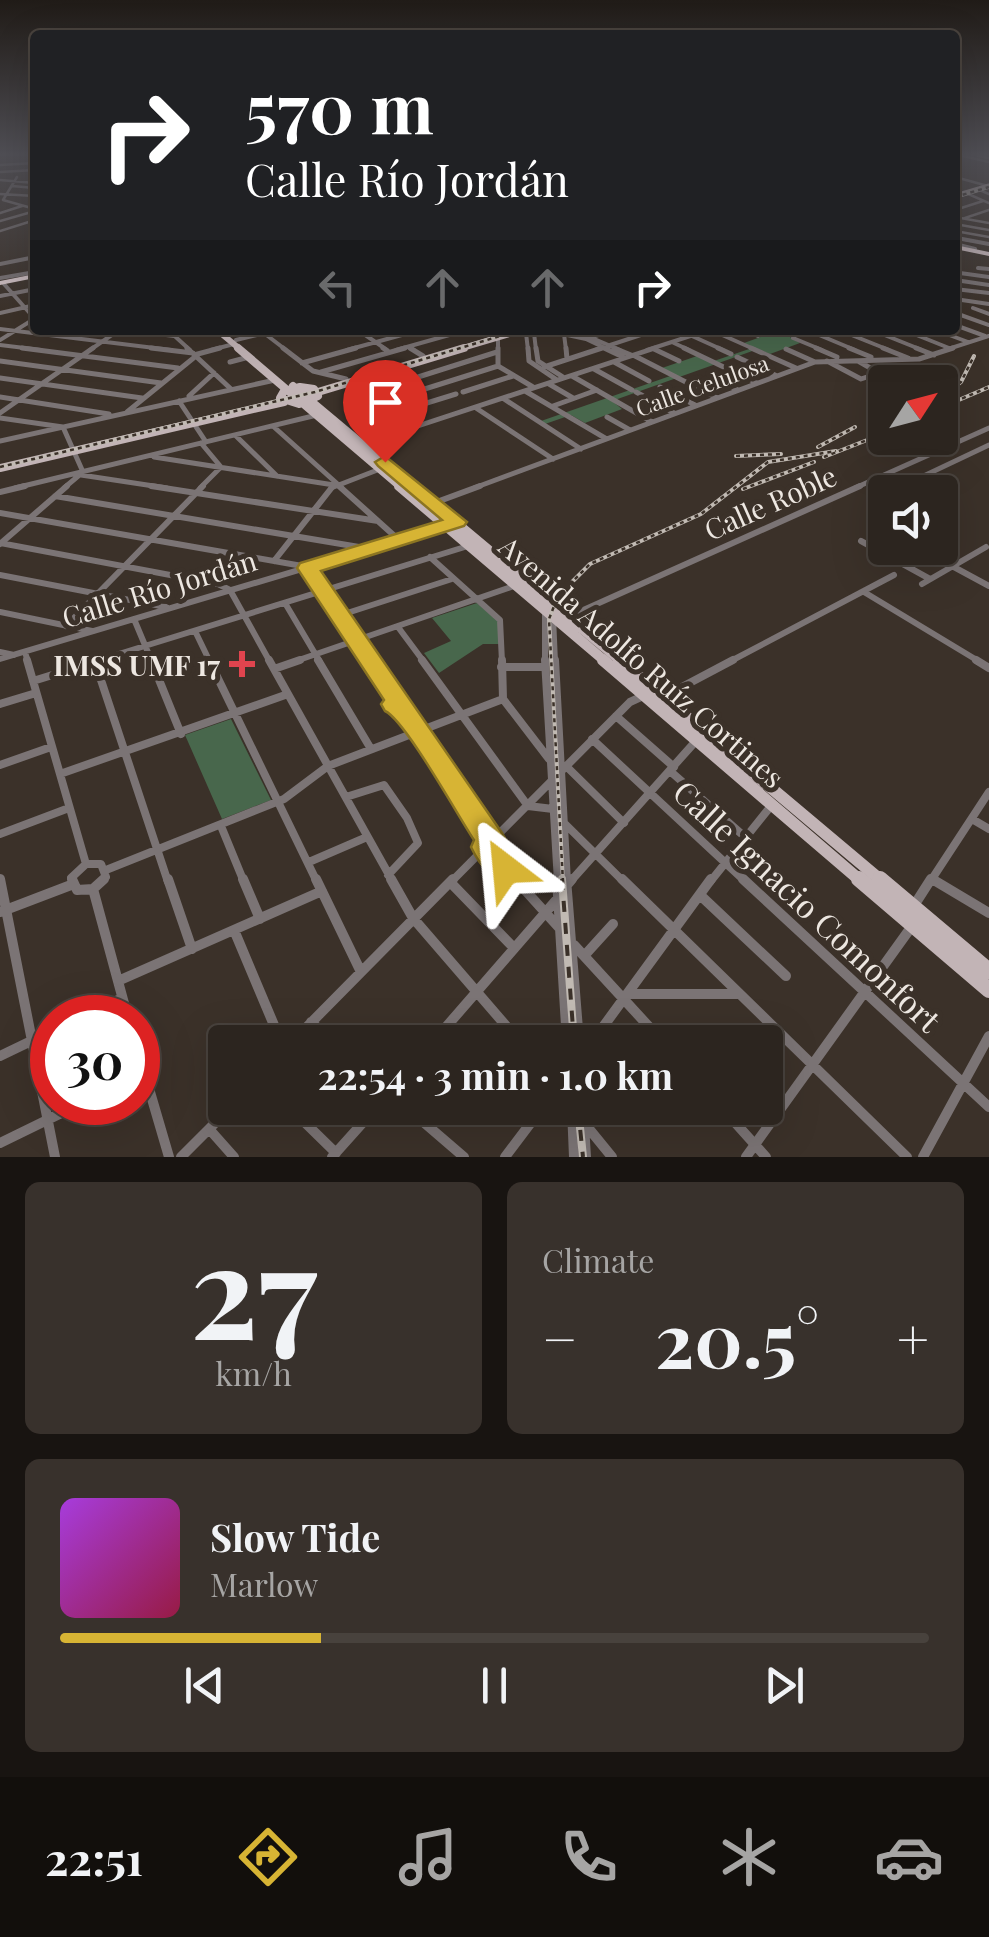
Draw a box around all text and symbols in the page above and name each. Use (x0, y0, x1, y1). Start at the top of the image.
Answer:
text: 570 m (245, 58, 434, 152)
icon: right (80, 70, 210, 200)
text: Calle Río Jordán (245, 148, 569, 208)
icon: left (310, 260, 365, 315)
icon: ahead (415, 260, 470, 315)
icon: ahead (520, 260, 575, 315)
icon: right (625, 260, 680, 315)
street label: Calle Celulosa (631, 347, 773, 423)
pin (343, 360, 428, 463)
north arrow (868, 365, 958, 455)
map controls (868, 365, 958, 565)
icon: arrive (358, 375, 413, 430)
street label: Calle Roble (698, 456, 842, 548)
button: sound (868, 475, 958, 565)
street label: Avenida Adolfo Ruíz Cortines (491, 526, 792, 795)
street label: Calle Río Jordán (57, 541, 261, 635)
place label: IMSS UMF 17 (53, 646, 220, 683)
marker: IMSS UMF 17 (229, 651, 255, 677)
street label: Calle Ignacio Comonfort (665, 770, 951, 1041)
position arrow (454, 817, 558, 921)
speed limit sign: 30 (30, 995, 160, 1125)
text: 22:54 · 3 min · 1.0 km (318, 1049, 673, 1100)
text: 27 (190, 1199, 317, 1373)
text: Climate (542, 1238, 654, 1281)
text: 20.5° (655, 1287, 819, 1387)
text: − (542, 1300, 578, 1374)
text: + (897, 1300, 929, 1374)
text: km/h (215, 1351, 292, 1394)
text: Slow Tide (210, 1511, 380, 1562)
text: Marlow (210, 1562, 318, 1605)
icon: previous (177, 1658, 232, 1713)
icon: pause (467, 1658, 522, 1713)
icon: next (757, 1658, 812, 1713)
icon: directions (233, 1822, 303, 1892)
icon: music (393, 1822, 463, 1892)
icon: phone (554, 1822, 624, 1892)
icon: climate (714, 1822, 784, 1892)
icon: car (874, 1822, 944, 1892)
text: 22:51 (45, 1827, 143, 1887)

